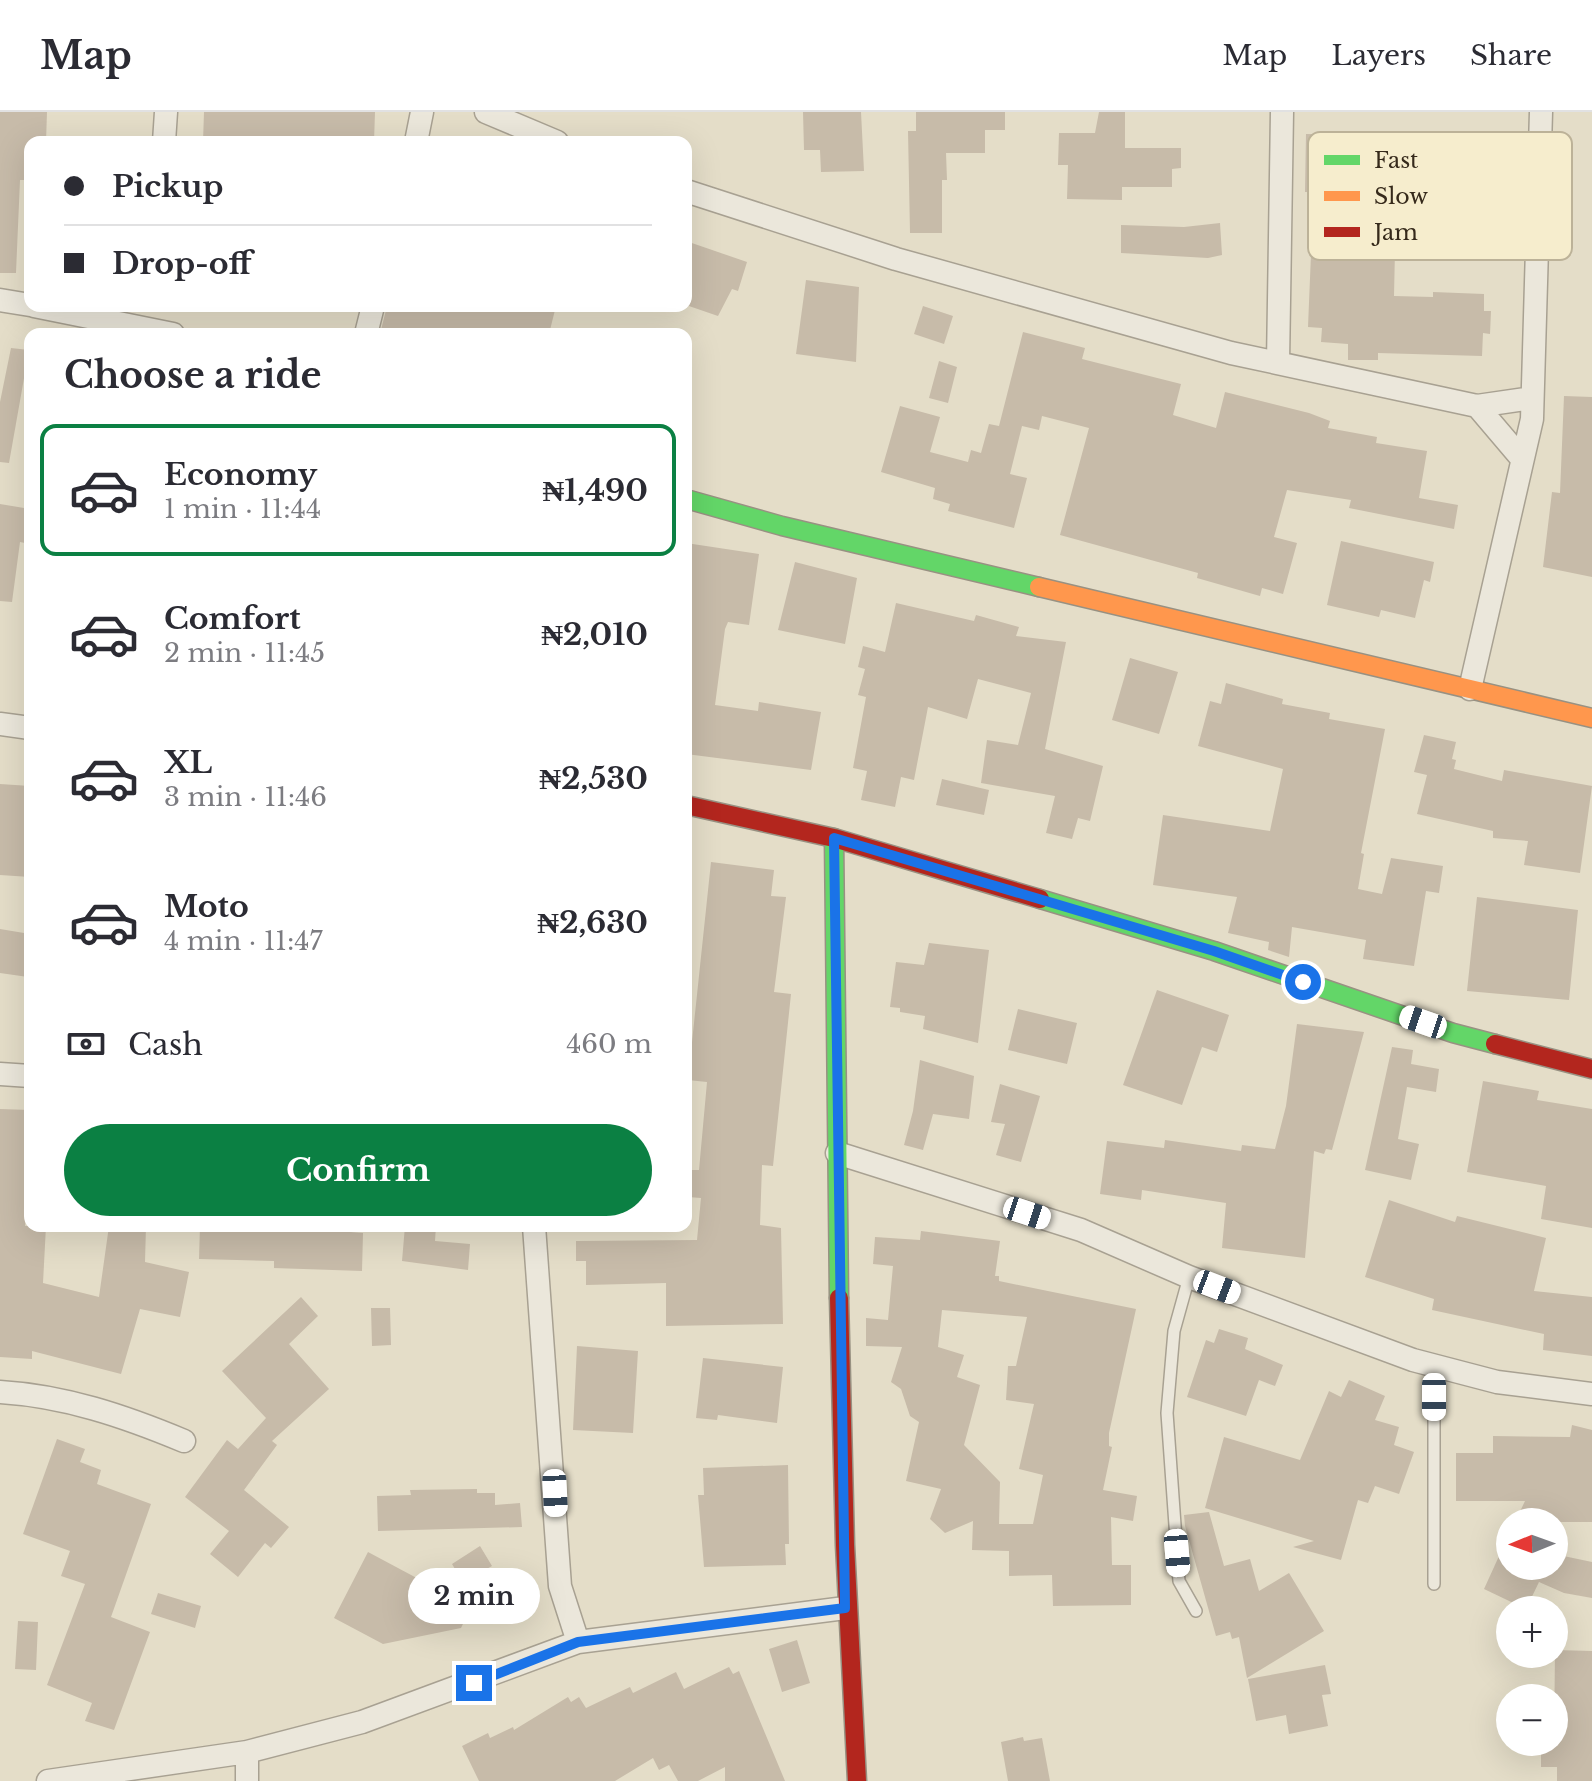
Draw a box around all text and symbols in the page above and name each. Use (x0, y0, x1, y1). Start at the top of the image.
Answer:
text: Map (40, 32, 132, 79)
text: Map (1222, 38, 1287, 73)
text: Layers (1331, 38, 1426, 73)
text: Share (1470, 38, 1552, 73)
legend (1308, 132, 1572, 260)
text: Fast (1374, 147, 1419, 174)
text: Pickup (112, 168, 223, 205)
text: Slow (1374, 183, 1428, 210)
text: Jam (1371, 219, 1418, 246)
text: Drop-off (112, 245, 252, 282)
text: Choose a ride (64, 353, 321, 398)
icon: car (68, 454, 140, 526)
text: Economy (164, 456, 317, 493)
text: ₦1,490 (543, 472, 648, 509)
text: 1 min · 11:44 (164, 493, 321, 525)
icon: car (68, 598, 140, 670)
text: Comfort (164, 600, 301, 637)
text: ₦2,010 (541, 616, 648, 653)
text: 2 min · 11:45 (164, 637, 325, 669)
icon: car (68, 742, 140, 814)
text: XL (164, 744, 212, 781)
text: ₦2,530 (539, 760, 648, 797)
text: 3 min · 11:46 (164, 781, 327, 813)
icon: car (68, 886, 140, 958)
text: Moto (164, 888, 249, 925)
text: ₦2,630 (537, 904, 648, 941)
text: 4 min · 11:47 (164, 925, 323, 957)
route start (1285, 964, 1321, 1000)
car (1396, 1003, 1450, 1041)
icon: cash (64, 1022, 108, 1066)
text: Cash (128, 1026, 203, 1063)
text: 460 m (566, 1028, 652, 1060)
button: Confirm (64, 1124, 652, 1216)
car (1000, 1194, 1054, 1232)
car (1190, 1267, 1244, 1307)
car (1422, 1373, 1446, 1421)
car (542, 1468, 568, 1518)
north arrow (1496, 1508, 1568, 1580)
map controls (1496, 1508, 1568, 1756)
car (1163, 1528, 1191, 1578)
callout: 2 min (408, 1567, 540, 1623)
text: 2 min (434, 1580, 514, 1612)
button: + (1496, 1596, 1568, 1668)
route end (456, 1665, 492, 1701)
button: − (1496, 1684, 1568, 1756)

